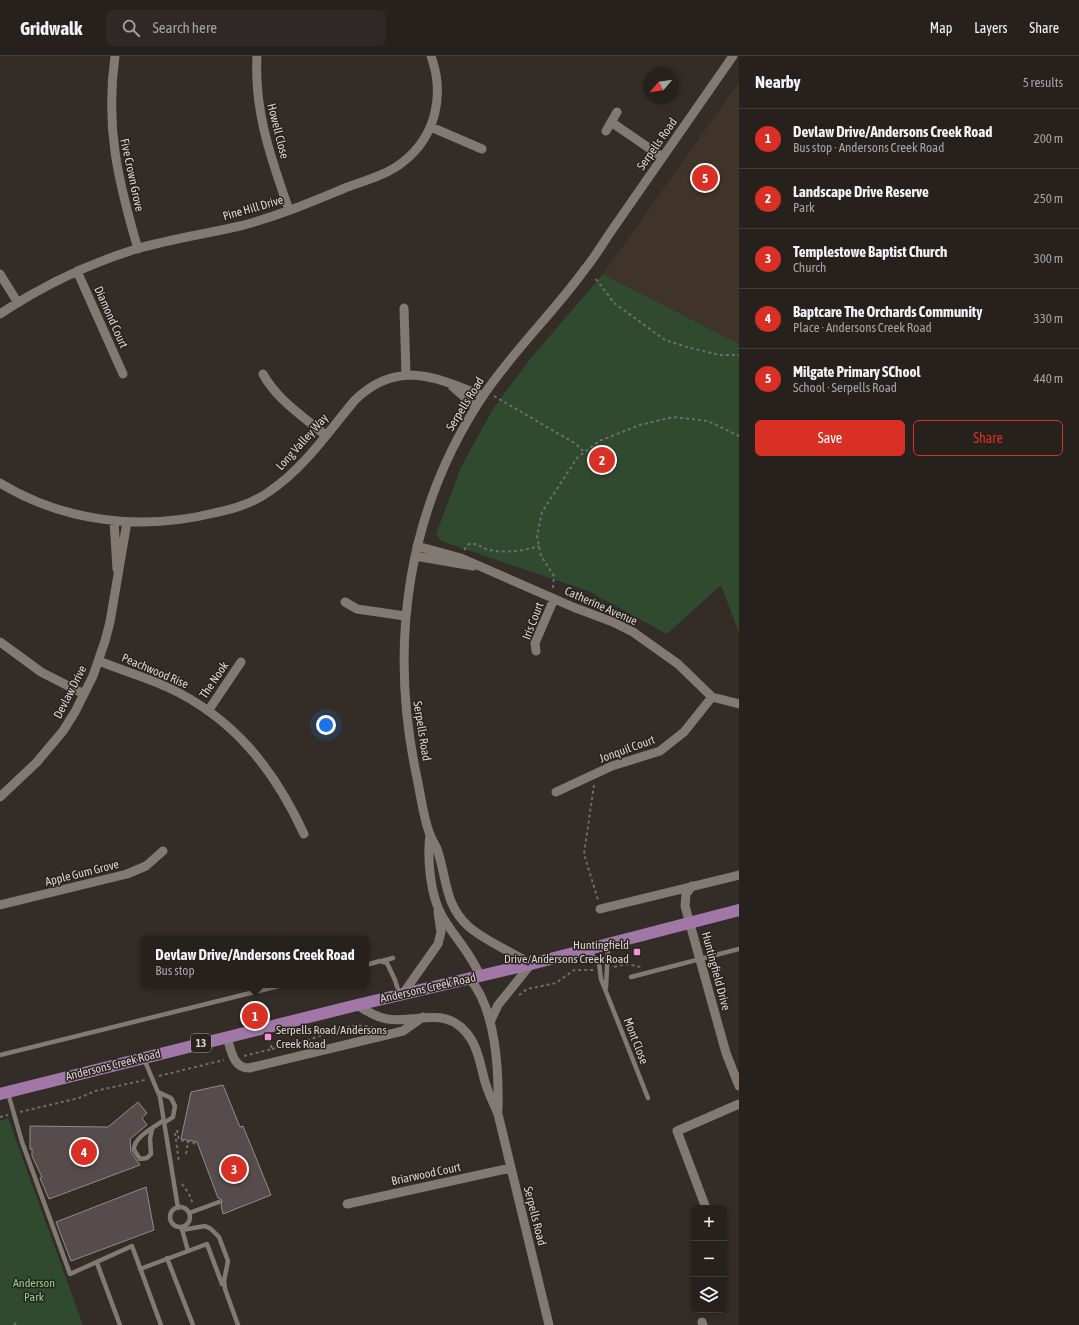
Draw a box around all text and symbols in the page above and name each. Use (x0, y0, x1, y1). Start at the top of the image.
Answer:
search box (106, 10, 386, 46)
text: Gridwalk (20, 17, 82, 39)
icon: search (120, 17, 142, 39)
text: Search here (152, 19, 217, 36)
text: Map (930, 20, 952, 36)
text: Layers (974, 20, 1007, 36)
text: Share (1029, 20, 1059, 36)
north arrow (643, 68, 679, 104)
text: Nearby (755, 72, 801, 92)
text: 5 results (1023, 75, 1063, 90)
street label: Howell Close (264, 102, 292, 160)
street label: Serpells Road (634, 115, 680, 173)
text: Devlaw Drive/Andersons Creek Road (793, 123, 992, 140)
text: 1 (765, 131, 771, 146)
text: 200 m (1034, 131, 1063, 146)
street label: Five Crown Grove (117, 137, 147, 213)
text: Bus stop · Andersons Creek Road (793, 140, 944, 155)
pin: 5 (692, 163, 718, 193)
text: Landscape Drive Reserve (793, 183, 929, 200)
text: 2 (765, 191, 771, 206)
text: 250 m (1034, 191, 1063, 206)
street label: Pine Hill Drive (221, 193, 285, 223)
text: Park (793, 200, 815, 215)
text: Templestowe Baptist Church (793, 243, 947, 260)
text: 3 (765, 251, 771, 266)
text: 300 m (1034, 251, 1063, 266)
text: Church (793, 260, 826, 275)
street label: Diamond Court (91, 284, 131, 351)
text: Baptcare The Orchards Community (793, 303, 982, 320)
text: 4 (765, 311, 771, 326)
text: 330 m (1034, 311, 1063, 326)
text: Place · Andersons Creek Road (793, 320, 932, 335)
text: Milgate Primary SChool (793, 363, 920, 380)
text: 5 (765, 371, 771, 386)
text: 440 m (1034, 371, 1063, 386)
street label: Serpells Road (443, 375, 487, 433)
text: School · Serpells Road (793, 380, 897, 395)
street label: Long Valley Way (273, 411, 331, 473)
button: Save (755, 420, 905, 456)
button: Share (913, 420, 1063, 456)
pin: 2 (589, 445, 615, 475)
street label: Catherine Avenue (562, 584, 640, 628)
street label: Iris Court (519, 600, 547, 642)
street label: Peachwood Rise (120, 651, 190, 691)
street label: The Nook (197, 658, 232, 701)
street label: Devlaw Drive (51, 663, 89, 721)
street label: Serpells Road (410, 700, 434, 762)
your location (316, 715, 336, 735)
street label: Jonquil Court (597, 732, 657, 766)
street label: Apple Gum Grove (44, 857, 120, 889)
street label: Huntingfield Drive (699, 930, 733, 1012)
popup (141, 936, 369, 988)
place label: Huntingfield Drive/Andersons Creek Road (504, 938, 629, 966)
text: Devlaw Drive/Andersons Creek Road (155, 946, 355, 963)
marker: Huntingfield Drive/Andersons Creek Road (632, 947, 642, 957)
text: Bus stop (155, 963, 195, 978)
street label: Andersons Creek Road (379, 970, 477, 1006)
pin: 1 (242, 1001, 268, 1031)
street label: Mont Close (621, 1016, 651, 1066)
place label: Serpells Road/Andersons Creek Road (276, 1023, 387, 1051)
marker: Serpells Road/Andersons Creek Road (263, 1032, 273, 1042)
road number: 13 (191, 1034, 211, 1052)
street label: Andersons Creek Road (64, 1046, 162, 1084)
pin: 4 (71, 1137, 97, 1167)
pin: 3 (221, 1154, 247, 1184)
street label: Briarwood Court (390, 1160, 462, 1188)
street label: Serpells Road (521, 1185, 549, 1247)
map controls (691, 1205, 727, 1313)
button: + (691, 1205, 727, 1241)
button: − (691, 1241, 727, 1277)
park label: Anderson Park (13, 1276, 55, 1304)
button: layers (691, 1277, 727, 1313)

